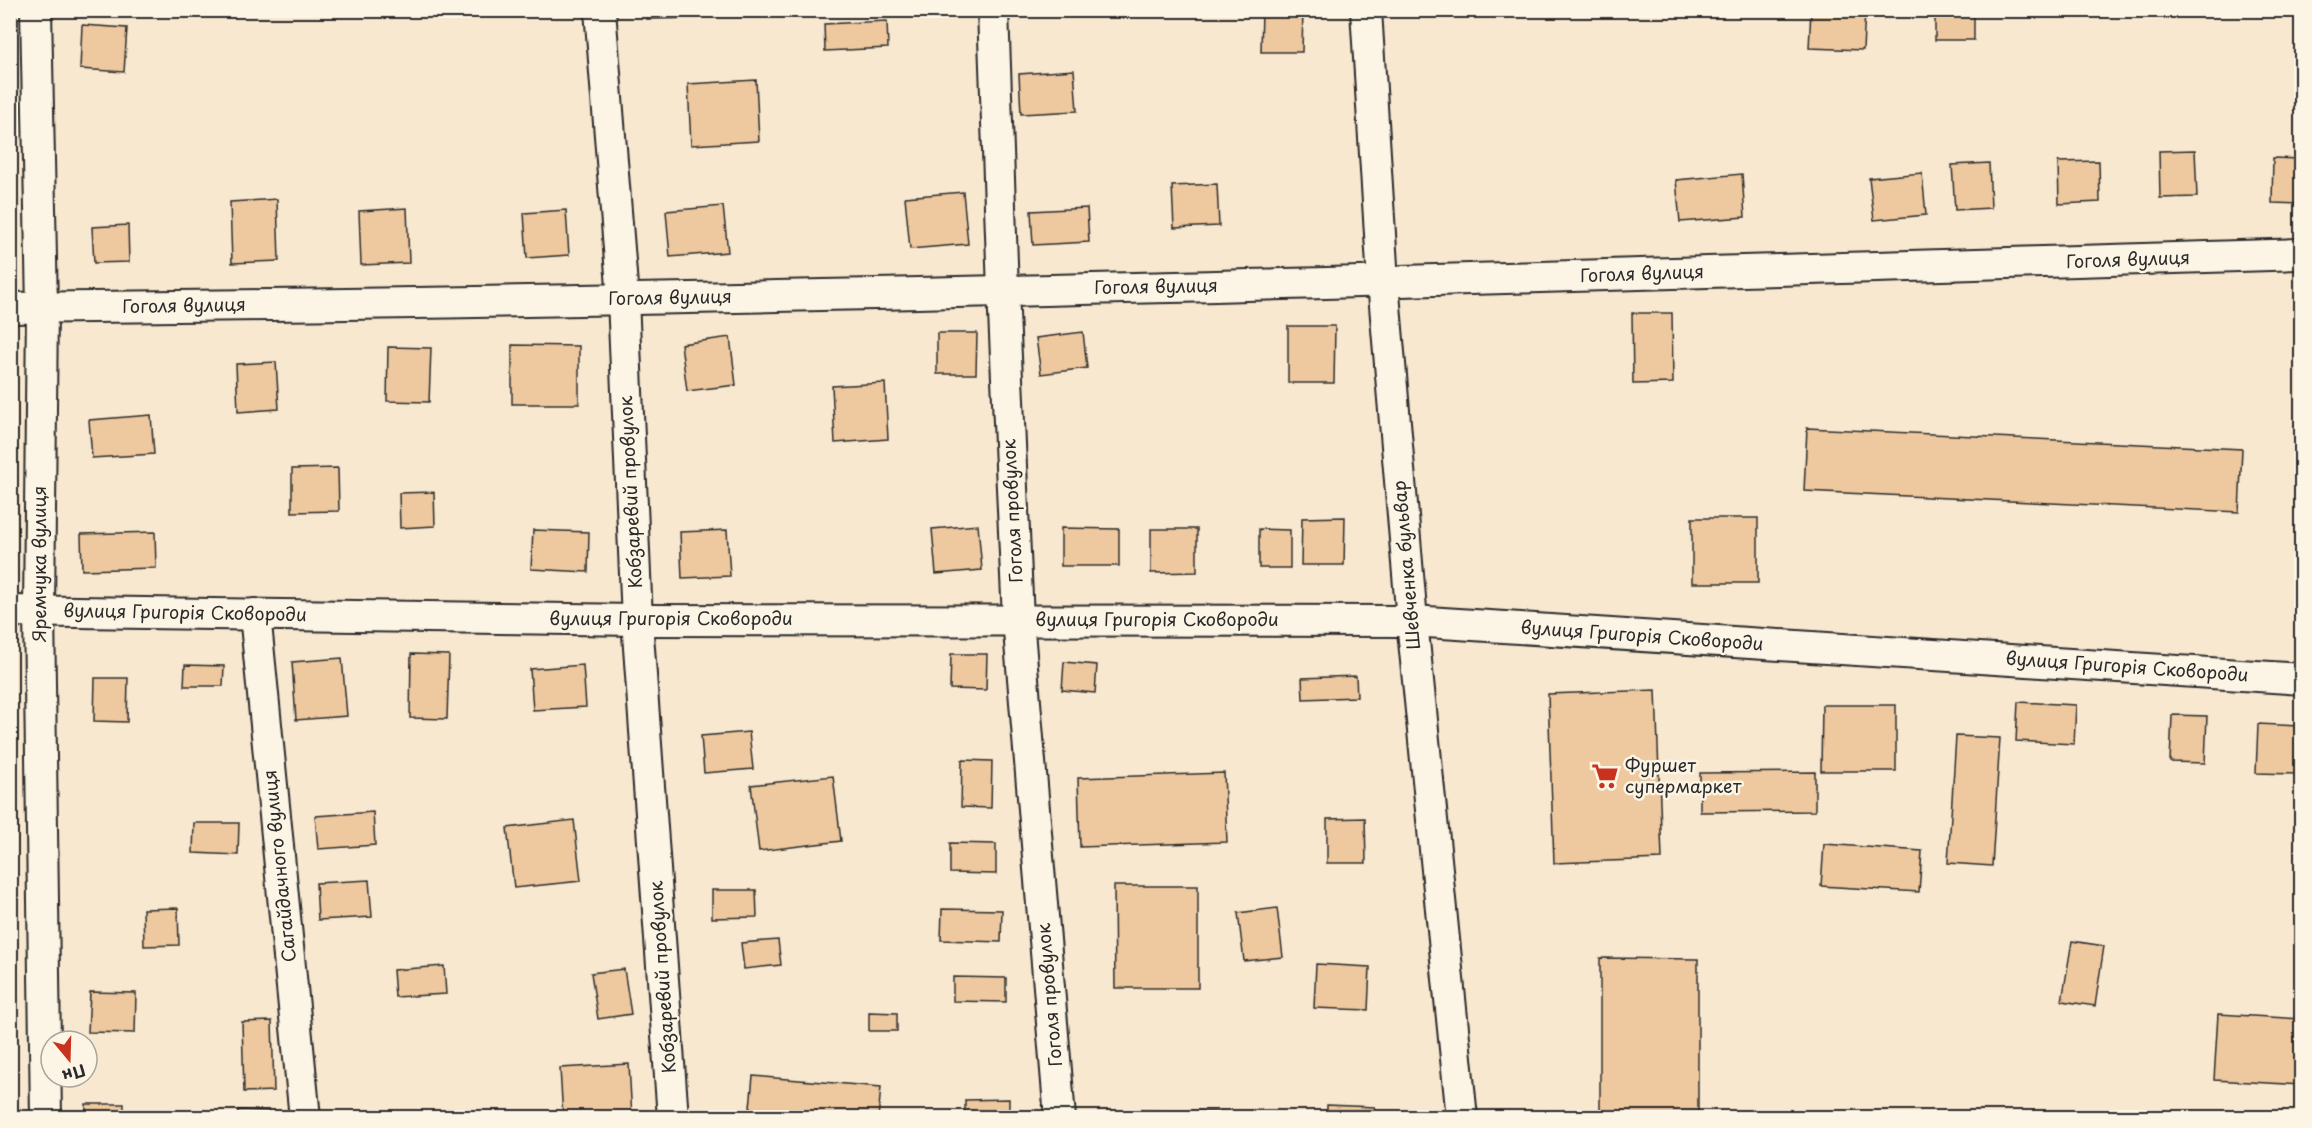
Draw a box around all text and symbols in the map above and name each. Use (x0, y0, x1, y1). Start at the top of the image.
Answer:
street label: Гоголя вулиця (2066, 243, 2190, 274)
street label: Гоголя вулиця (1580, 257, 1704, 288)
street label: Гоголя вулиця (1094, 271, 1218, 300)
street label: Гоголя вулиця (608, 282, 732, 311)
street label: Гоголя вулиця (122, 290, 246, 319)
street label: Кобзаревий провулок (611, 395, 648, 589)
street label: Гоголя провулок (994, 438, 1029, 584)
street label: Шевченка бульвар (1385, 479, 1426, 651)
street label: Яремчука вулиця (25, 486, 52, 642)
street label: вулиця Григорія Сковороди (63, 596, 307, 627)
street label: вулиця Григорія Сковороди (549, 604, 793, 631)
street label: вулиця Григорія Сковороди (1035, 605, 1279, 632)
street label: вулиця Григорія Сковороди (1520, 613, 1764, 656)
street label: вулиця Григорія Сковороди (2005, 644, 2249, 687)
place label: Фуршет супермаркет (1625, 751, 1742, 799)
supermarket icon: Фуршет супермаркет (1590, 761, 1620, 791)
street label: Сагайдачного вулиця (255, 769, 302, 964)
street label: Кобзаревий провулок (641, 880, 682, 1074)
street label: Гоголя провулок (1029, 922, 1068, 1068)
north arrow (39, 1029, 99, 1089)
text: Пн (59, 1059, 89, 1089)

